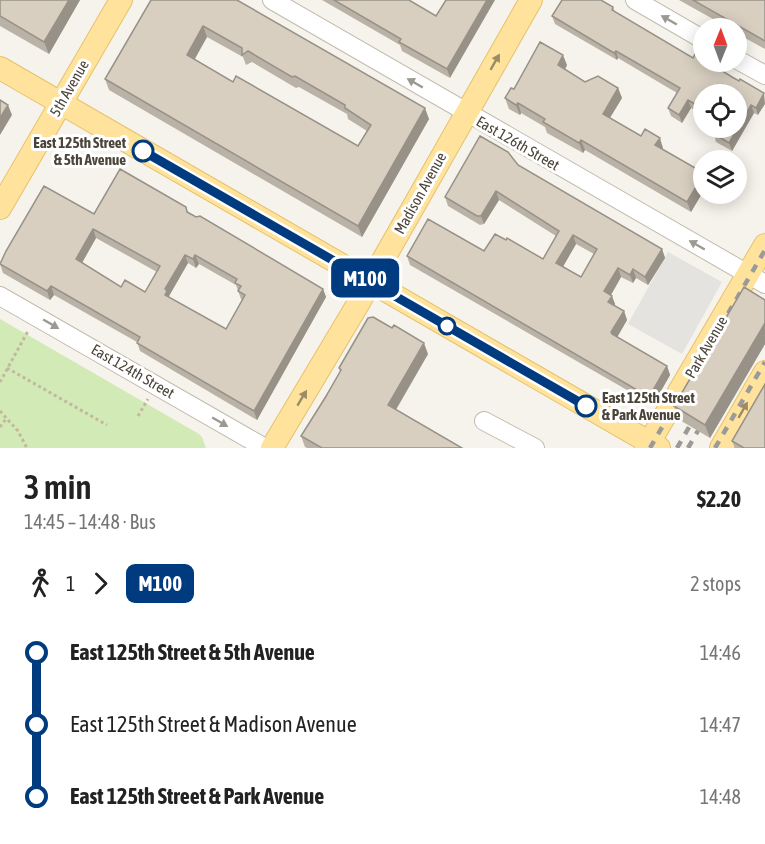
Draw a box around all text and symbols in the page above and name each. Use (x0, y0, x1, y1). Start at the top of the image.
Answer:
one-way arrow (660, 15, 677, 25)
north arrow (693, 18, 747, 72)
map controls (693, 18, 747, 204)
one-way arrow (490, 53, 500, 70)
street label: 5th Avenue (46, 57, 92, 119)
one-way arrow (407, 78, 423, 89)
button: locate (693, 84, 747, 138)
street label: East 126th Street (474, 112, 562, 174)
place label: East 125th Street & 5th Avenue (33, 134, 127, 168)
marker: East 125th Street & 5th Avenue (132, 140, 154, 162)
street label: Madison Avenue (391, 149, 450, 237)
button: layers (693, 150, 747, 204)
one-way arrow (689, 240, 705, 251)
line badge: M100 (323, 258, 407, 298)
text: M100 (343, 266, 387, 290)
street label: Park Avenue (681, 313, 731, 381)
unlabelled marker (438, 317, 456, 335)
one-way arrow (43, 319, 60, 329)
street label: East 124th Street (89, 340, 177, 402)
place label: East 125th Street & Park Avenue (602, 389, 695, 423)
one-way arrow (296, 390, 307, 406)
marker: East 125th Street & Park Avenue (575, 395, 597, 417)
one-way arrow (738, 401, 748, 418)
one-way arrow (212, 416, 228, 427)
text: 3 min (24, 468, 91, 506)
text: $2.20 (697, 486, 741, 512)
text: 14:45 – 14:48 · Bus (24, 510, 156, 533)
icon: walk (24, 567, 57, 600)
icon: forward (84, 567, 117, 600)
text: M100 (138, 571, 182, 595)
text: 1 (66, 572, 75, 595)
text: 2 stops (690, 572, 741, 595)
text: East 125th Street & 5th Avenue (70, 639, 315, 665)
text: 14:46 (700, 641, 741, 664)
text: East 125th Street & Madison Avenue (70, 711, 357, 737)
text: 14:47 (700, 713, 741, 736)
text: East 125th Street & Park Avenue (70, 783, 324, 809)
text: 14:48 (700, 785, 741, 808)

